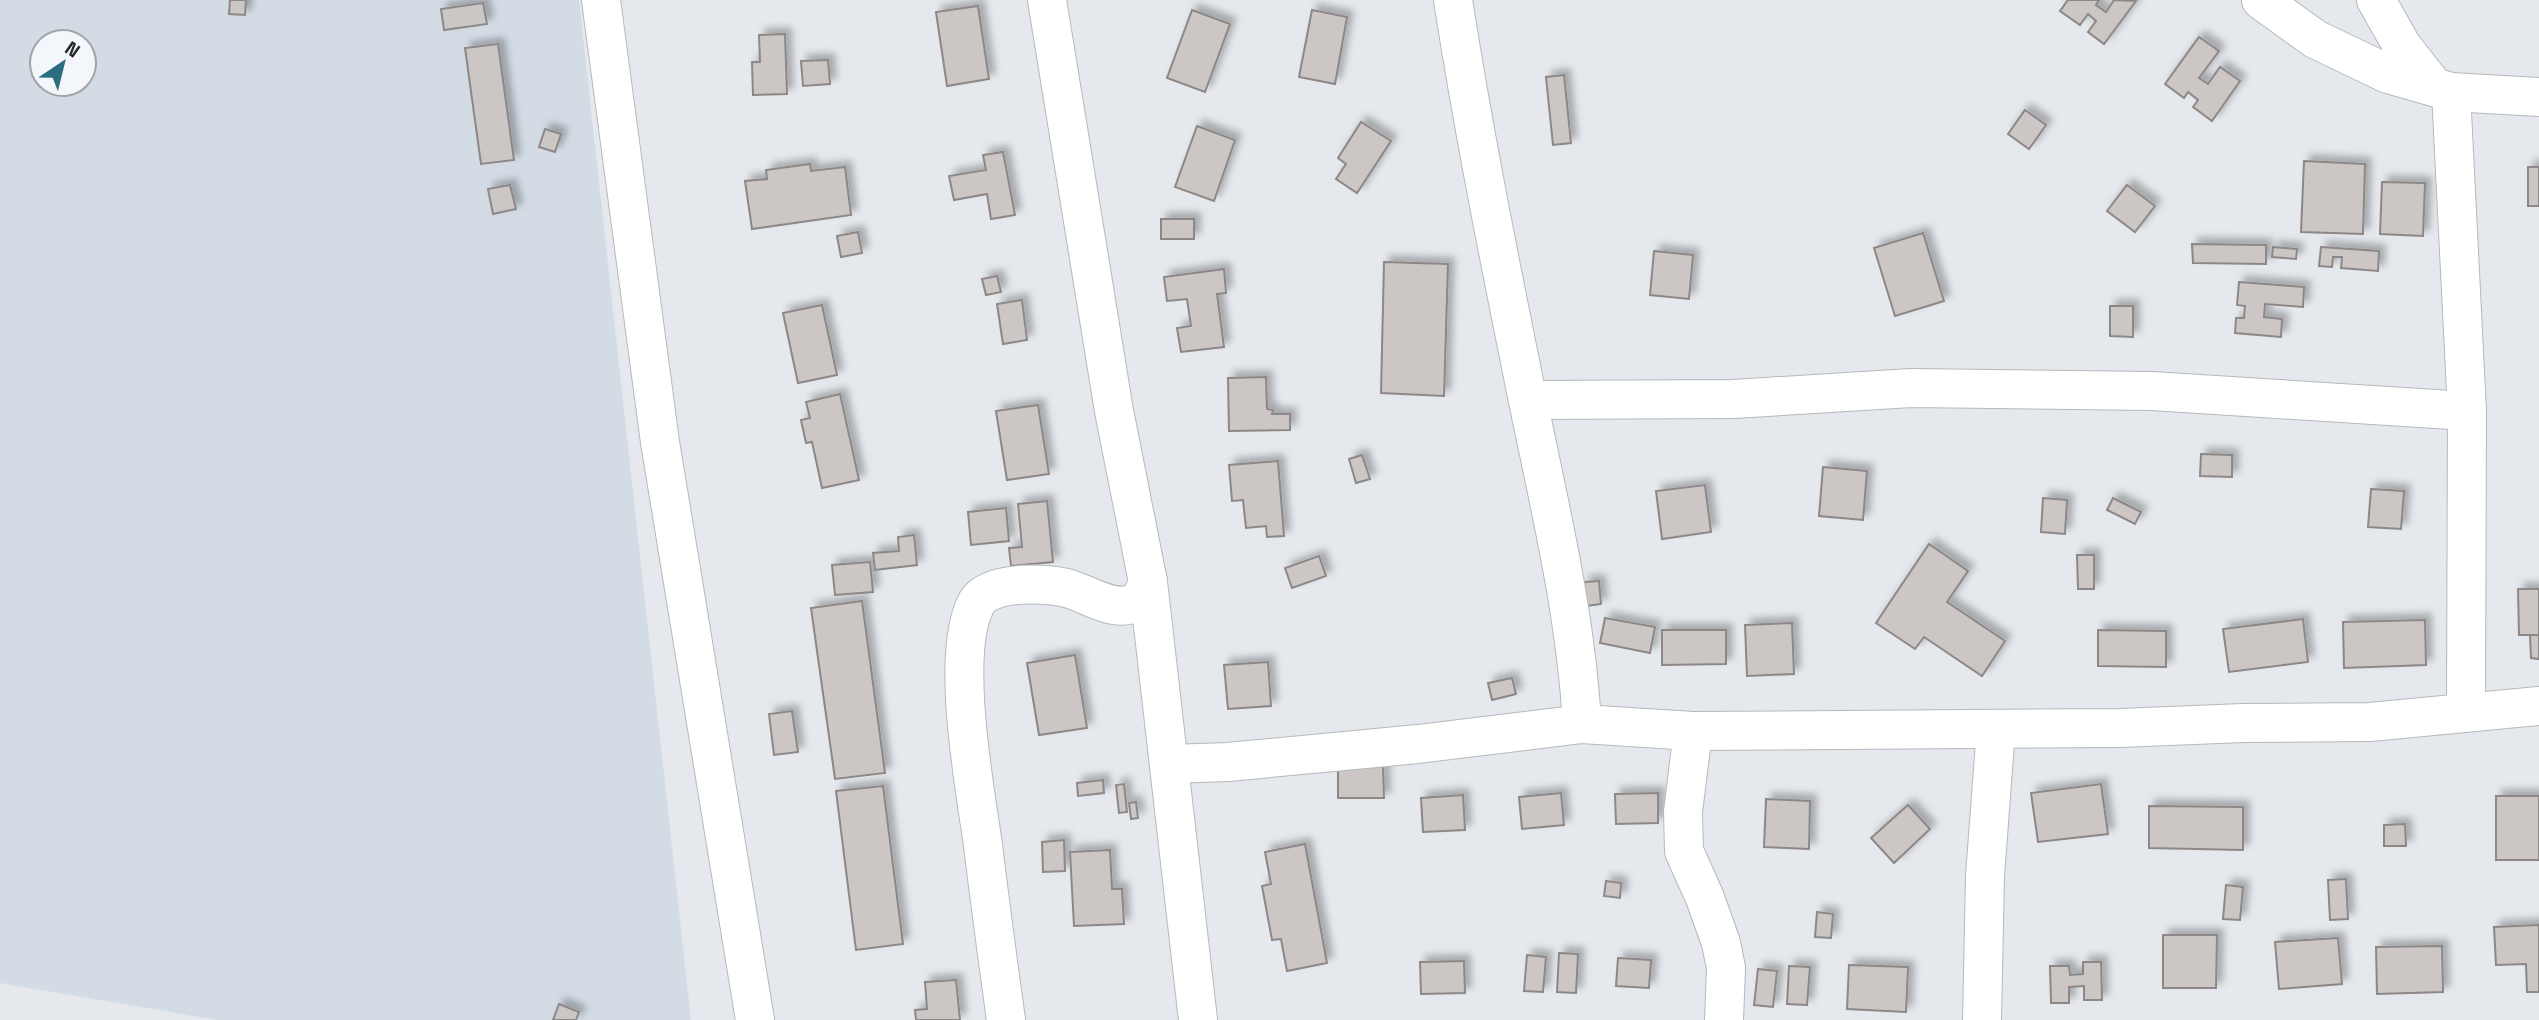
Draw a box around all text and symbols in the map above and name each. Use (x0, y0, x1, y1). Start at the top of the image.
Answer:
north arrow (28, 28, 98, 98)
text: N (60, 36, 85, 63)

